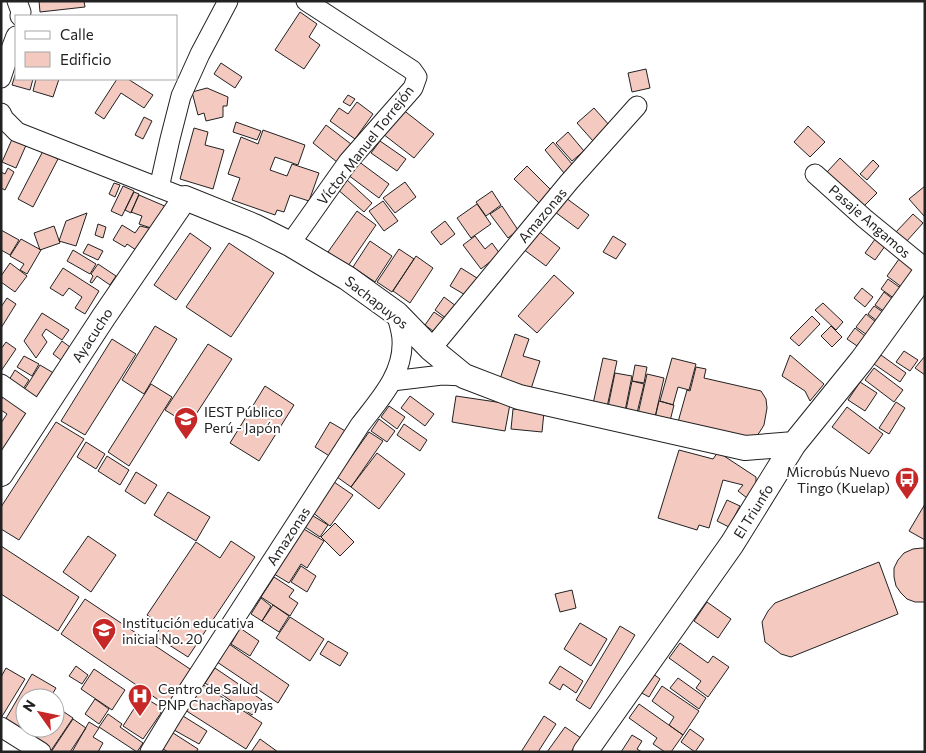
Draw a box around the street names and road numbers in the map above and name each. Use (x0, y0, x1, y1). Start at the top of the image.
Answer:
street label: Víctor Manuel Torrejón (313, 82, 417, 208)
street label: Pasaje Angamos (826, 181, 914, 261)
street label: Amazonas (514, 184, 570, 246)
street label: Sachapuyos (342, 272, 412, 332)
street label: Ayacucho (68, 305, 116, 365)
street label: El Triunfo (730, 481, 776, 541)
street label: Amazonas (263, 504, 313, 568)

